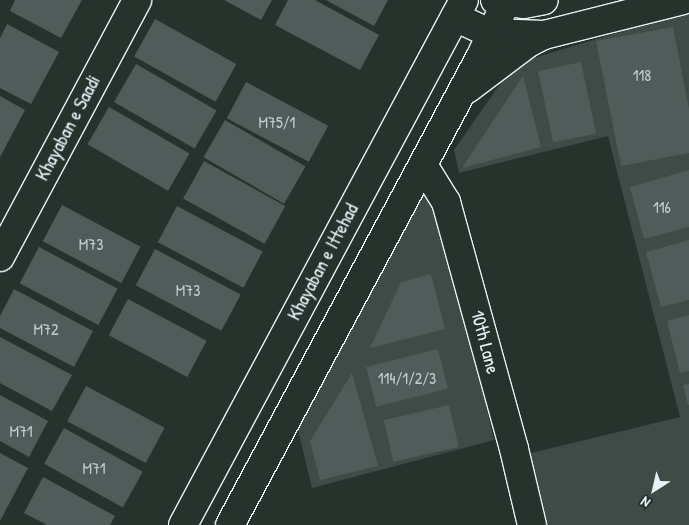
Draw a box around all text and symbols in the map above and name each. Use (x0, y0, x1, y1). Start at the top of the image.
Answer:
house number: 118 (633, 65, 651, 85)
street label: Khayaban e Saadi (31, 71, 105, 185)
house number: M75/1 (259, 112, 295, 132)
house number: 116 (653, 197, 671, 217)
street label: Khayaban e Ittehad (283, 200, 363, 324)
house number: M73 (79, 234, 103, 254)
house number: M73 (176, 280, 200, 300)
street label: 10th Lane (466, 308, 504, 376)
house number: M72 (34, 319, 58, 339)
house number: 114/1/2/3 (378, 368, 436, 388)
house number: M71 (9, 421, 33, 441)
house number: M71 (82, 458, 106, 478)
north arrow (629, 465, 679, 515)
text: N (637, 493, 654, 513)

